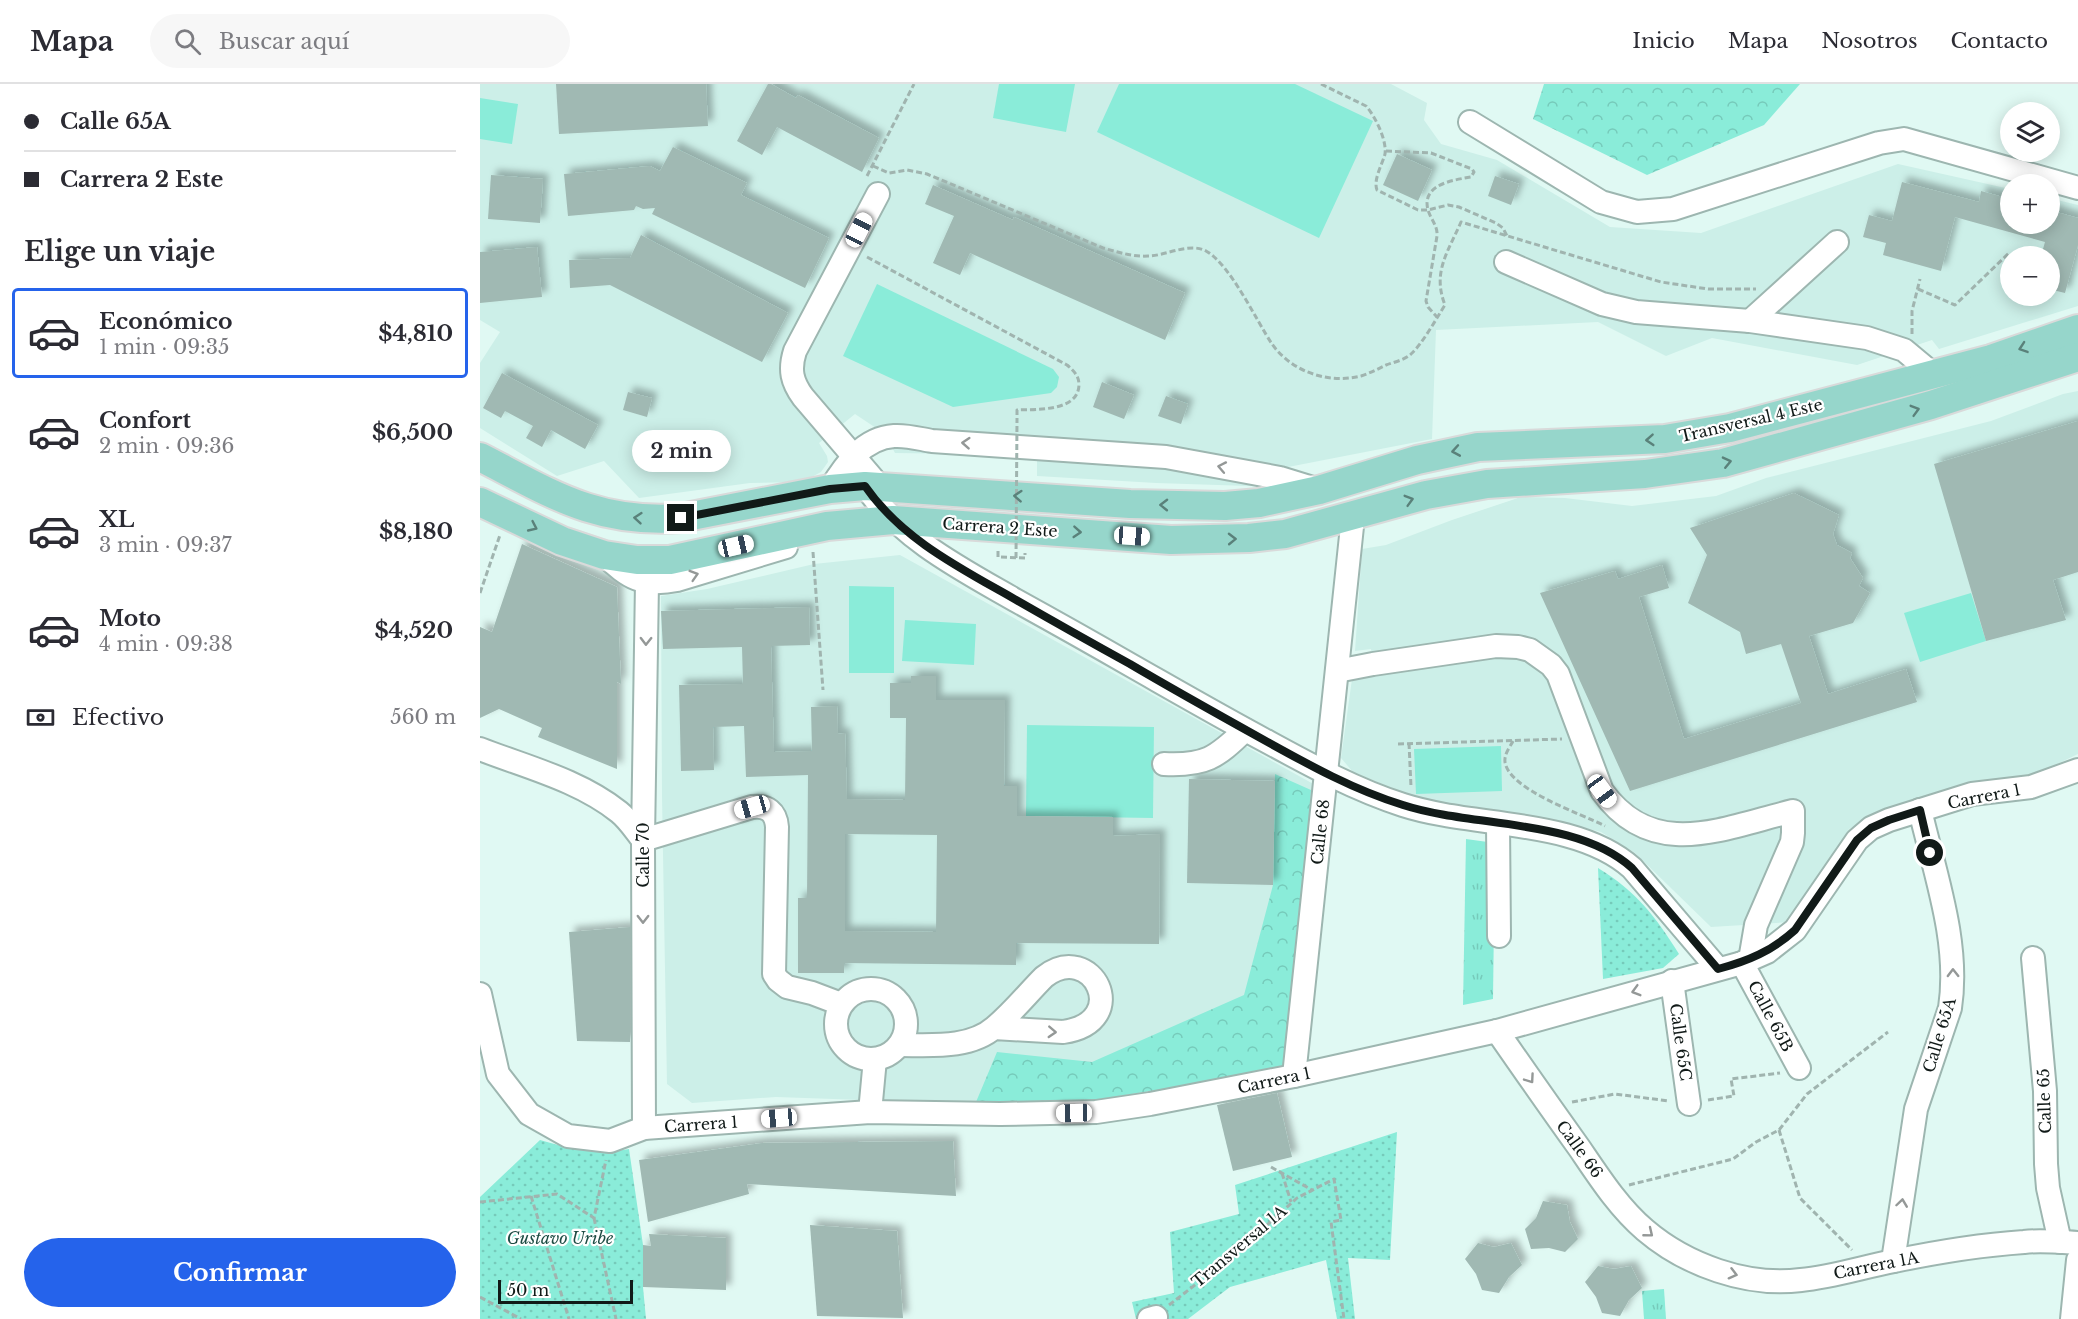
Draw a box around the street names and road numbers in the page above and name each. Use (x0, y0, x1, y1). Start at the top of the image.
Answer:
street label: Transversal 4 Este (1677, 394, 1825, 446)
street label: Carrera 2 Este (942, 513, 1058, 541)
street label: Carrera 1 (1946, 779, 2022, 813)
street label: Calle 68 (1307, 798, 1333, 866)
street label: Calle 70 (633, 822, 653, 888)
street label: Calle 65B (1744, 977, 1798, 1055)
street label: Calle 65A (1918, 994, 1960, 1075)
street label: Calle 65C (1666, 1002, 1696, 1082)
street label: Carrera 1 (1236, 1063, 1312, 1097)
street label: Calle 65 (2033, 1068, 2055, 1134)
street label: Carrera 1 (663, 1111, 739, 1137)
street label: Calle 66 (1552, 1116, 1608, 1182)
street label: Transversal 1A (1187, 1200, 1291, 1292)
street label: Carrera 1A (1832, 1247, 1921, 1283)

